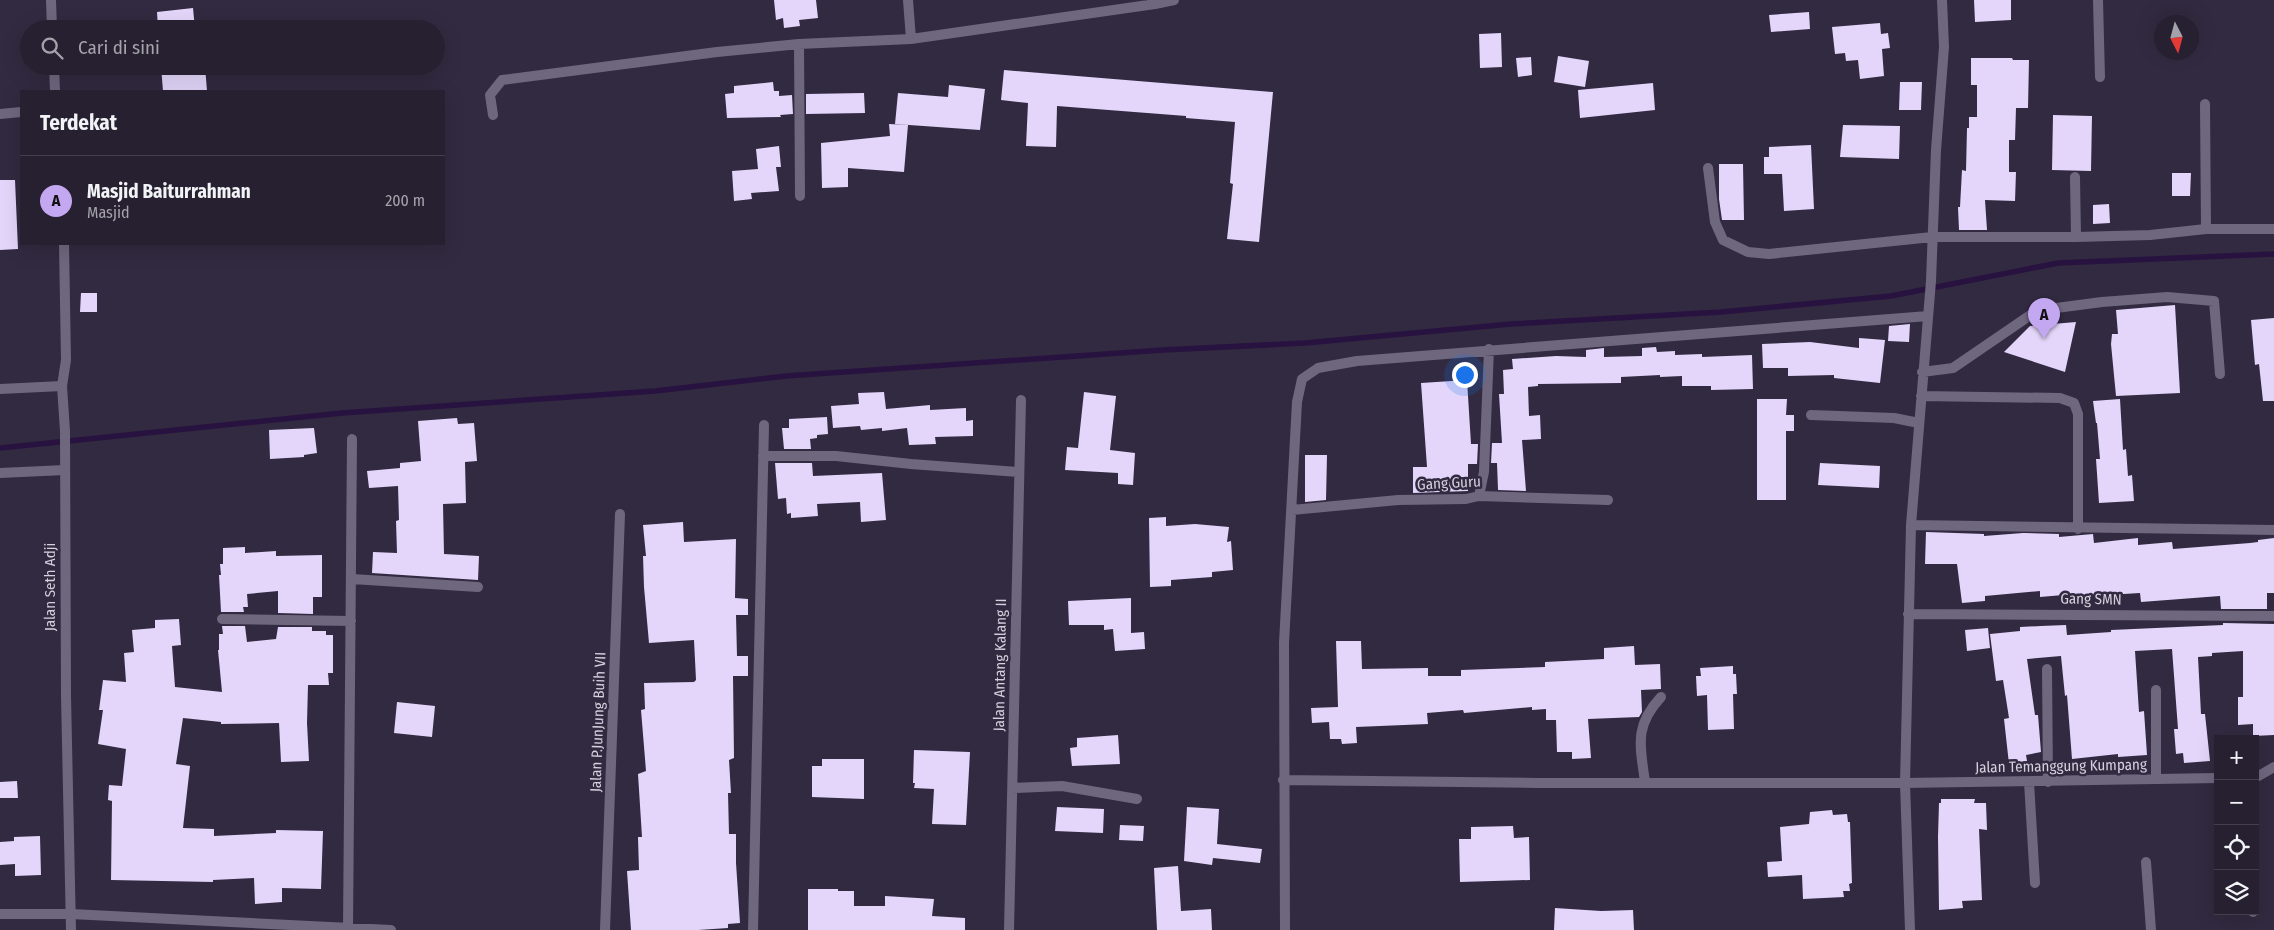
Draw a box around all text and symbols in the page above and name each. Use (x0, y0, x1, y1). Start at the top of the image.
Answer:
north arrow (2154, 15, 2199, 60)
search box (20, 20, 445, 75)
icon: search (38, 34, 66, 62)
text: Cari di sini (78, 36, 160, 59)
text: Terdekat (40, 110, 117, 136)
text: Masjid Baiturrahman (87, 180, 251, 203)
text: A (52, 191, 60, 210)
text: 200 m (385, 191, 425, 210)
text: Masjid (87, 203, 130, 222)
pin: A (2028, 298, 2060, 339)
your location (1452, 362, 1478, 388)
street label: Gang Guru (1417, 472, 1481, 494)
street label: Jalan Seth Adji (41, 543, 59, 631)
street label: Gang SMN (2060, 589, 2122, 609)
street label: Jalan Antang Kalang II (990, 598, 1010, 732)
street label: Jalan P.JunJung Buih VII (587, 652, 609, 792)
map controls (2214, 735, 2259, 915)
button: + (2214, 735, 2259, 780)
street label: Jalan Temanggung Kumpang (1975, 756, 2147, 776)
button: − (2214, 780, 2259, 825)
button: locate (2214, 825, 2259, 870)
button: layers (2214, 870, 2259, 915)

